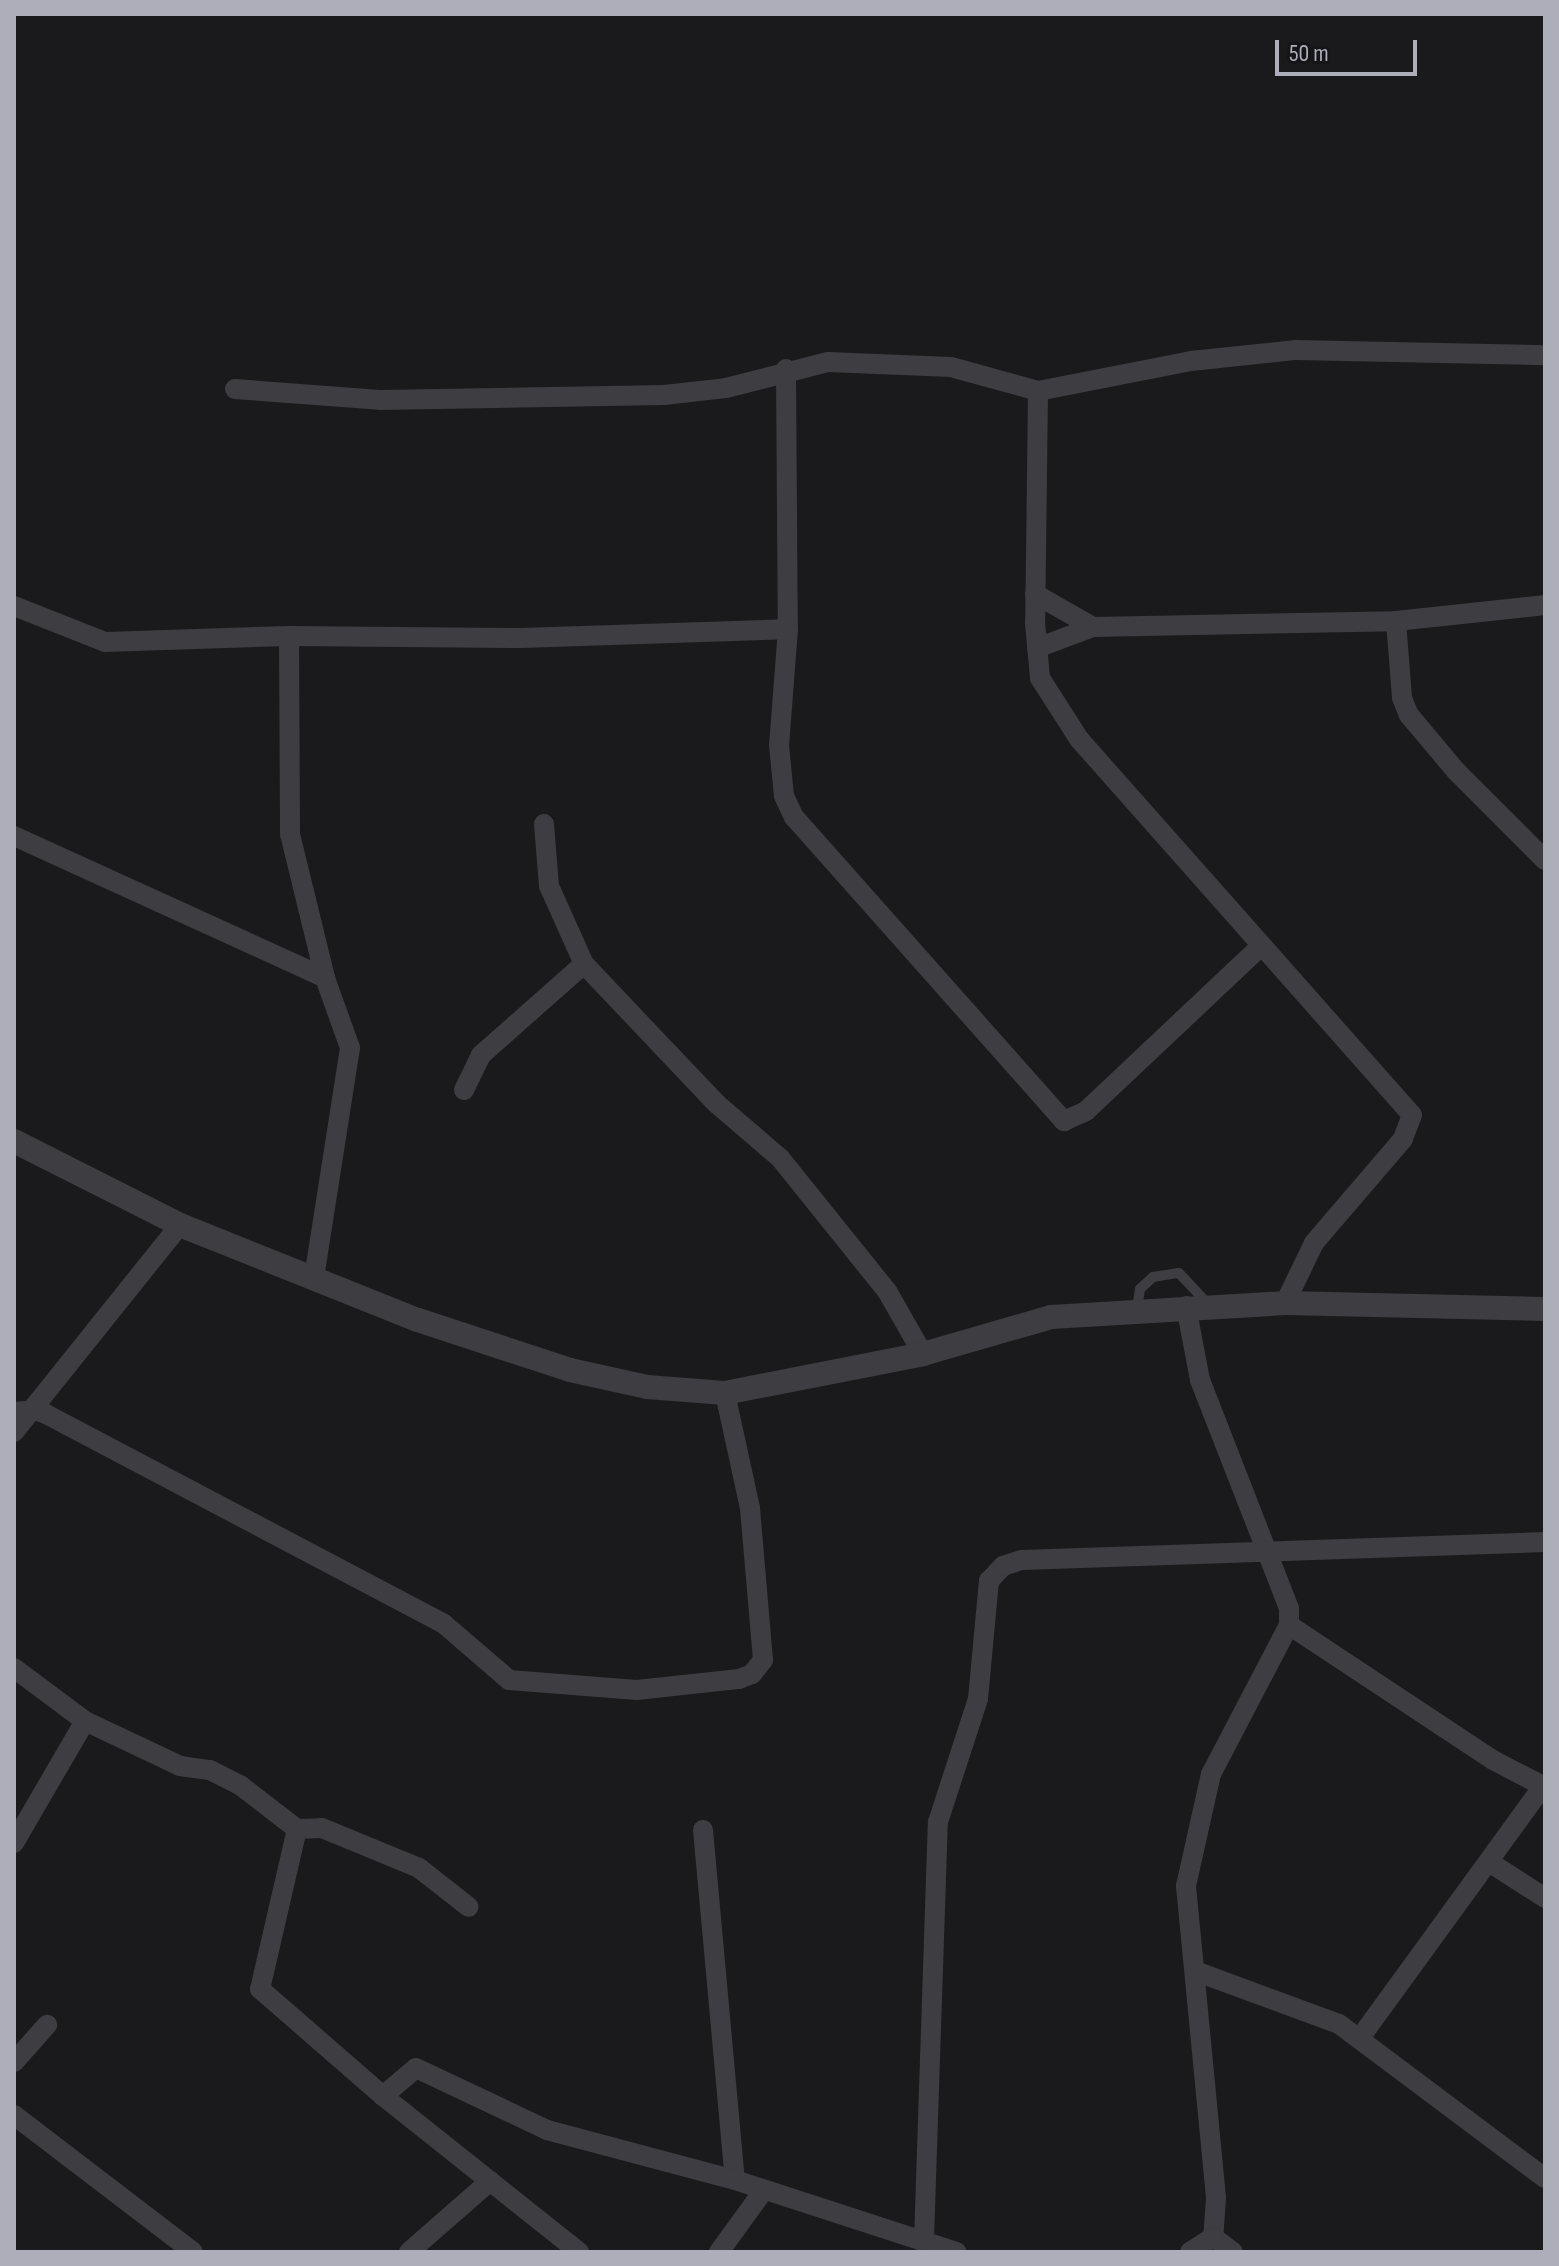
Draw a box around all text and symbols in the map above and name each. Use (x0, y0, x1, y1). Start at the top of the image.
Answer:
scale bar (1279, 24, 1421, 74)
text: 50 m (1289, 39, 1329, 68)

